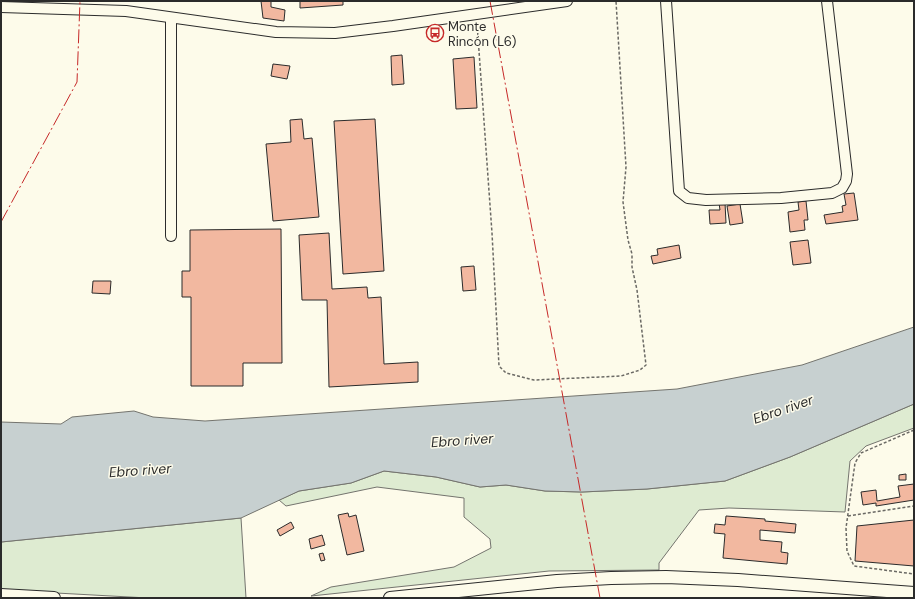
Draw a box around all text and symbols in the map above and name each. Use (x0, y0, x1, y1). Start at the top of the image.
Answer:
place label: Monte Rincón (L6) (448, 18, 516, 50)
bus stop icon: Monte Rincón (L6) (425, 23, 445, 43)
water label: Ebro river (750, 390, 816, 428)
water label: Ebro river (430, 429, 495, 451)
water label: Ebro river (108, 459, 173, 481)

